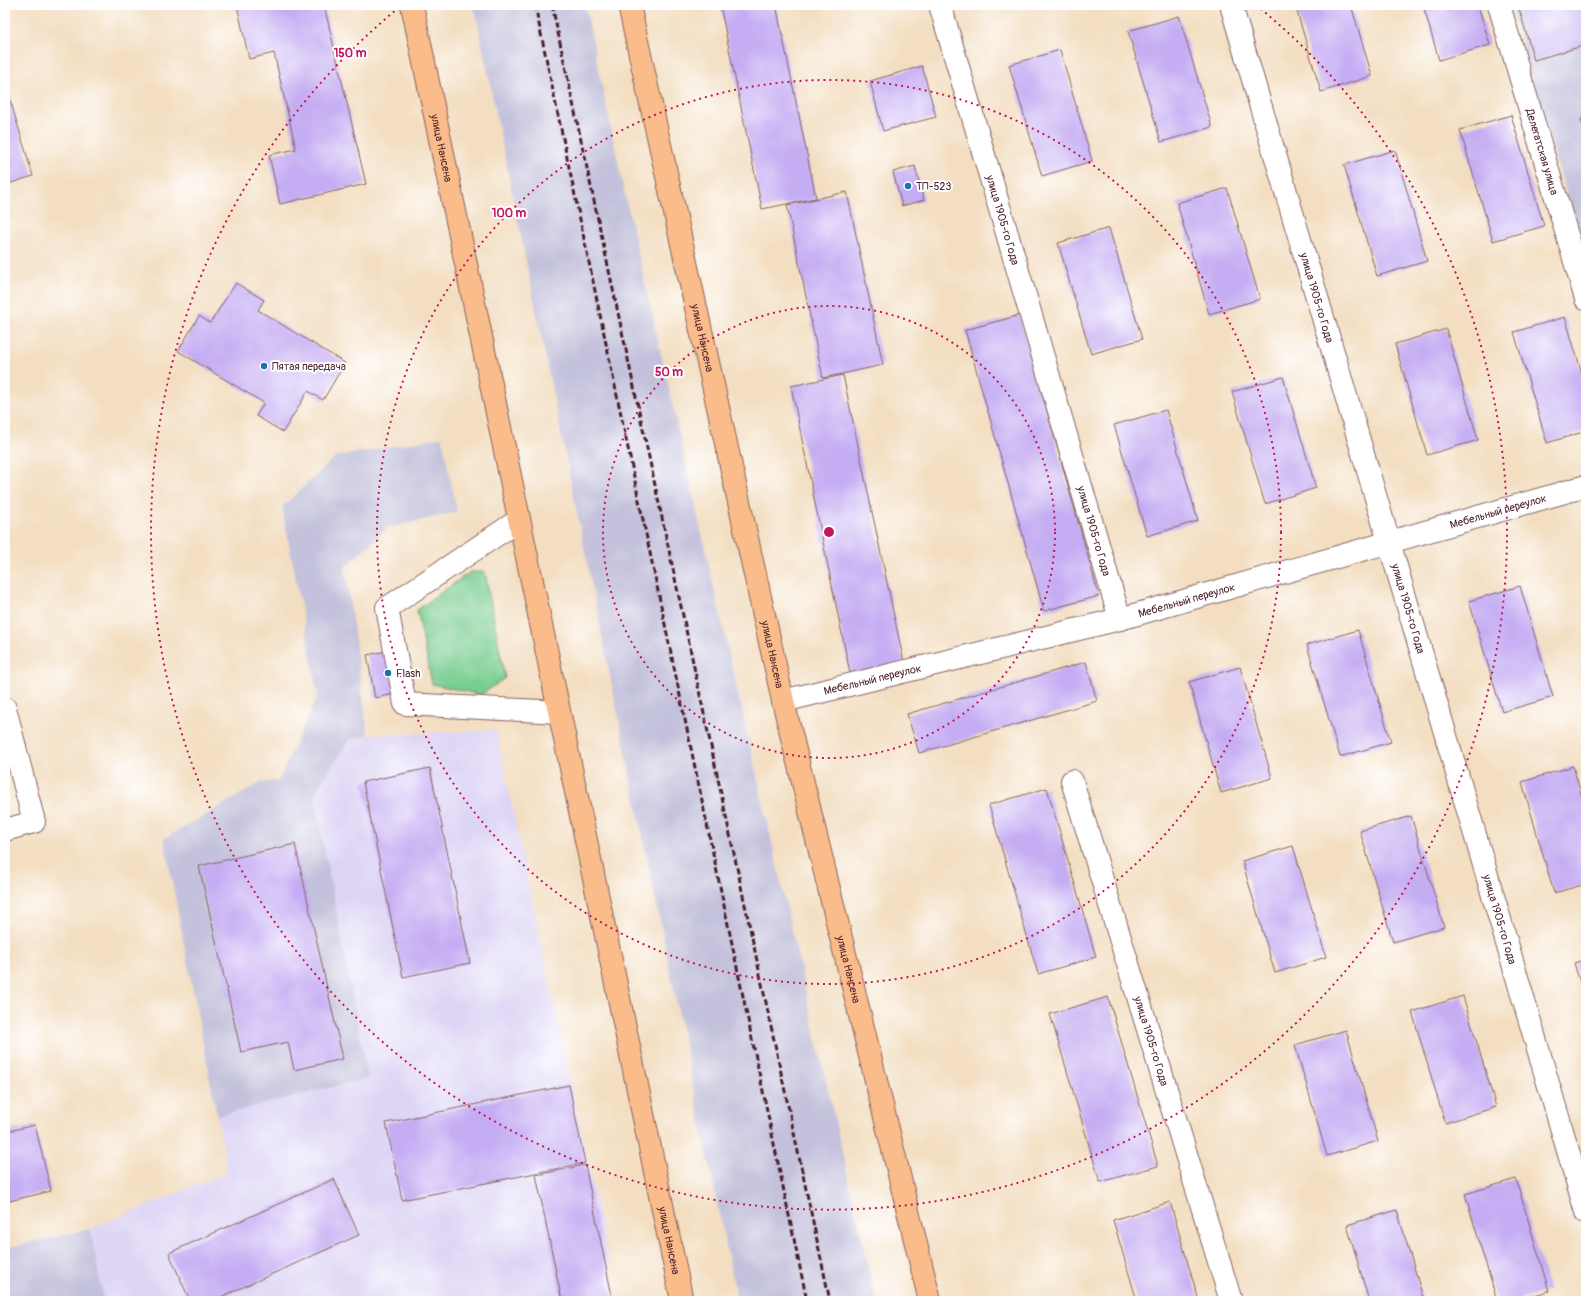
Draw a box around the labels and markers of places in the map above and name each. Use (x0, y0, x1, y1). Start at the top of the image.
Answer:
place label: ТП-523 (916, 180, 951, 193)
marker: ТП-523 (903, 181, 913, 191)
place label: Пятая передача (272, 360, 346, 373)
marker: Пятая передача (259, 361, 269, 371)
centre of rings (822, 525, 836, 539)
place label: Flash (396, 667, 420, 680)
marker: Flash (383, 668, 393, 678)

